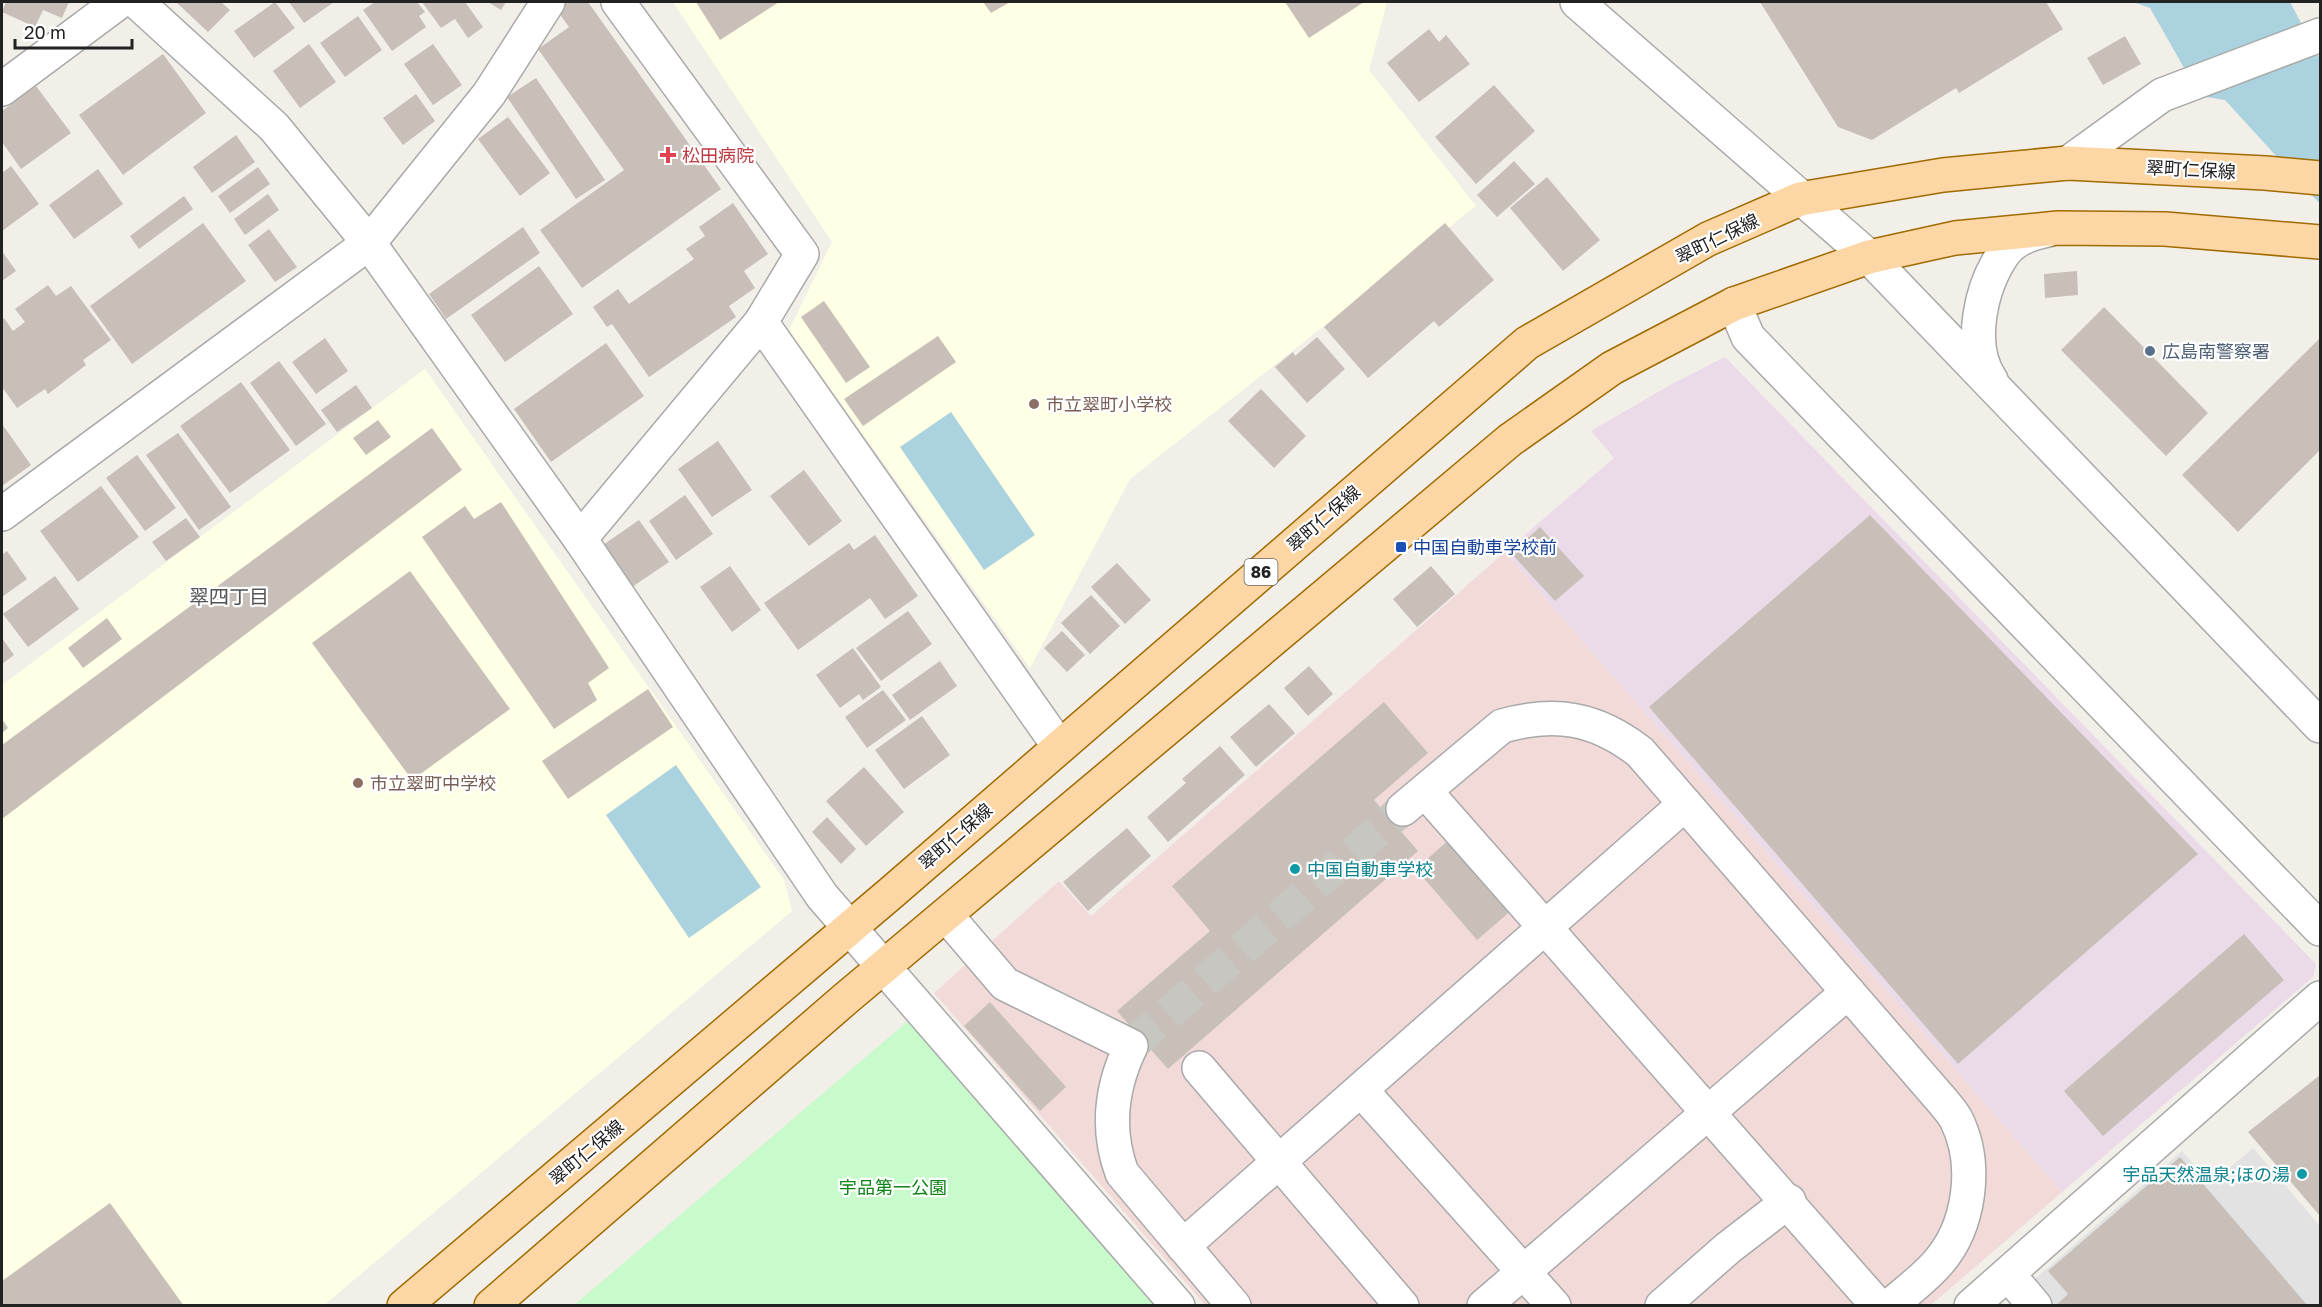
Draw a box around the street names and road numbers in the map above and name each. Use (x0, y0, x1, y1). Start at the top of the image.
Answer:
street label: 翠町仁保線 (2145, 156, 2237, 182)
street label: 翠町仁保線 (1672, 208, 1762, 268)
street label: 翠町仁保線 (1282, 480, 1364, 556)
road number: 86 (1244, 559, 1278, 585)
street label: 翠町仁保線 (914, 798, 996, 874)
street label: 翠町仁保線 (544, 1115, 628, 1189)

